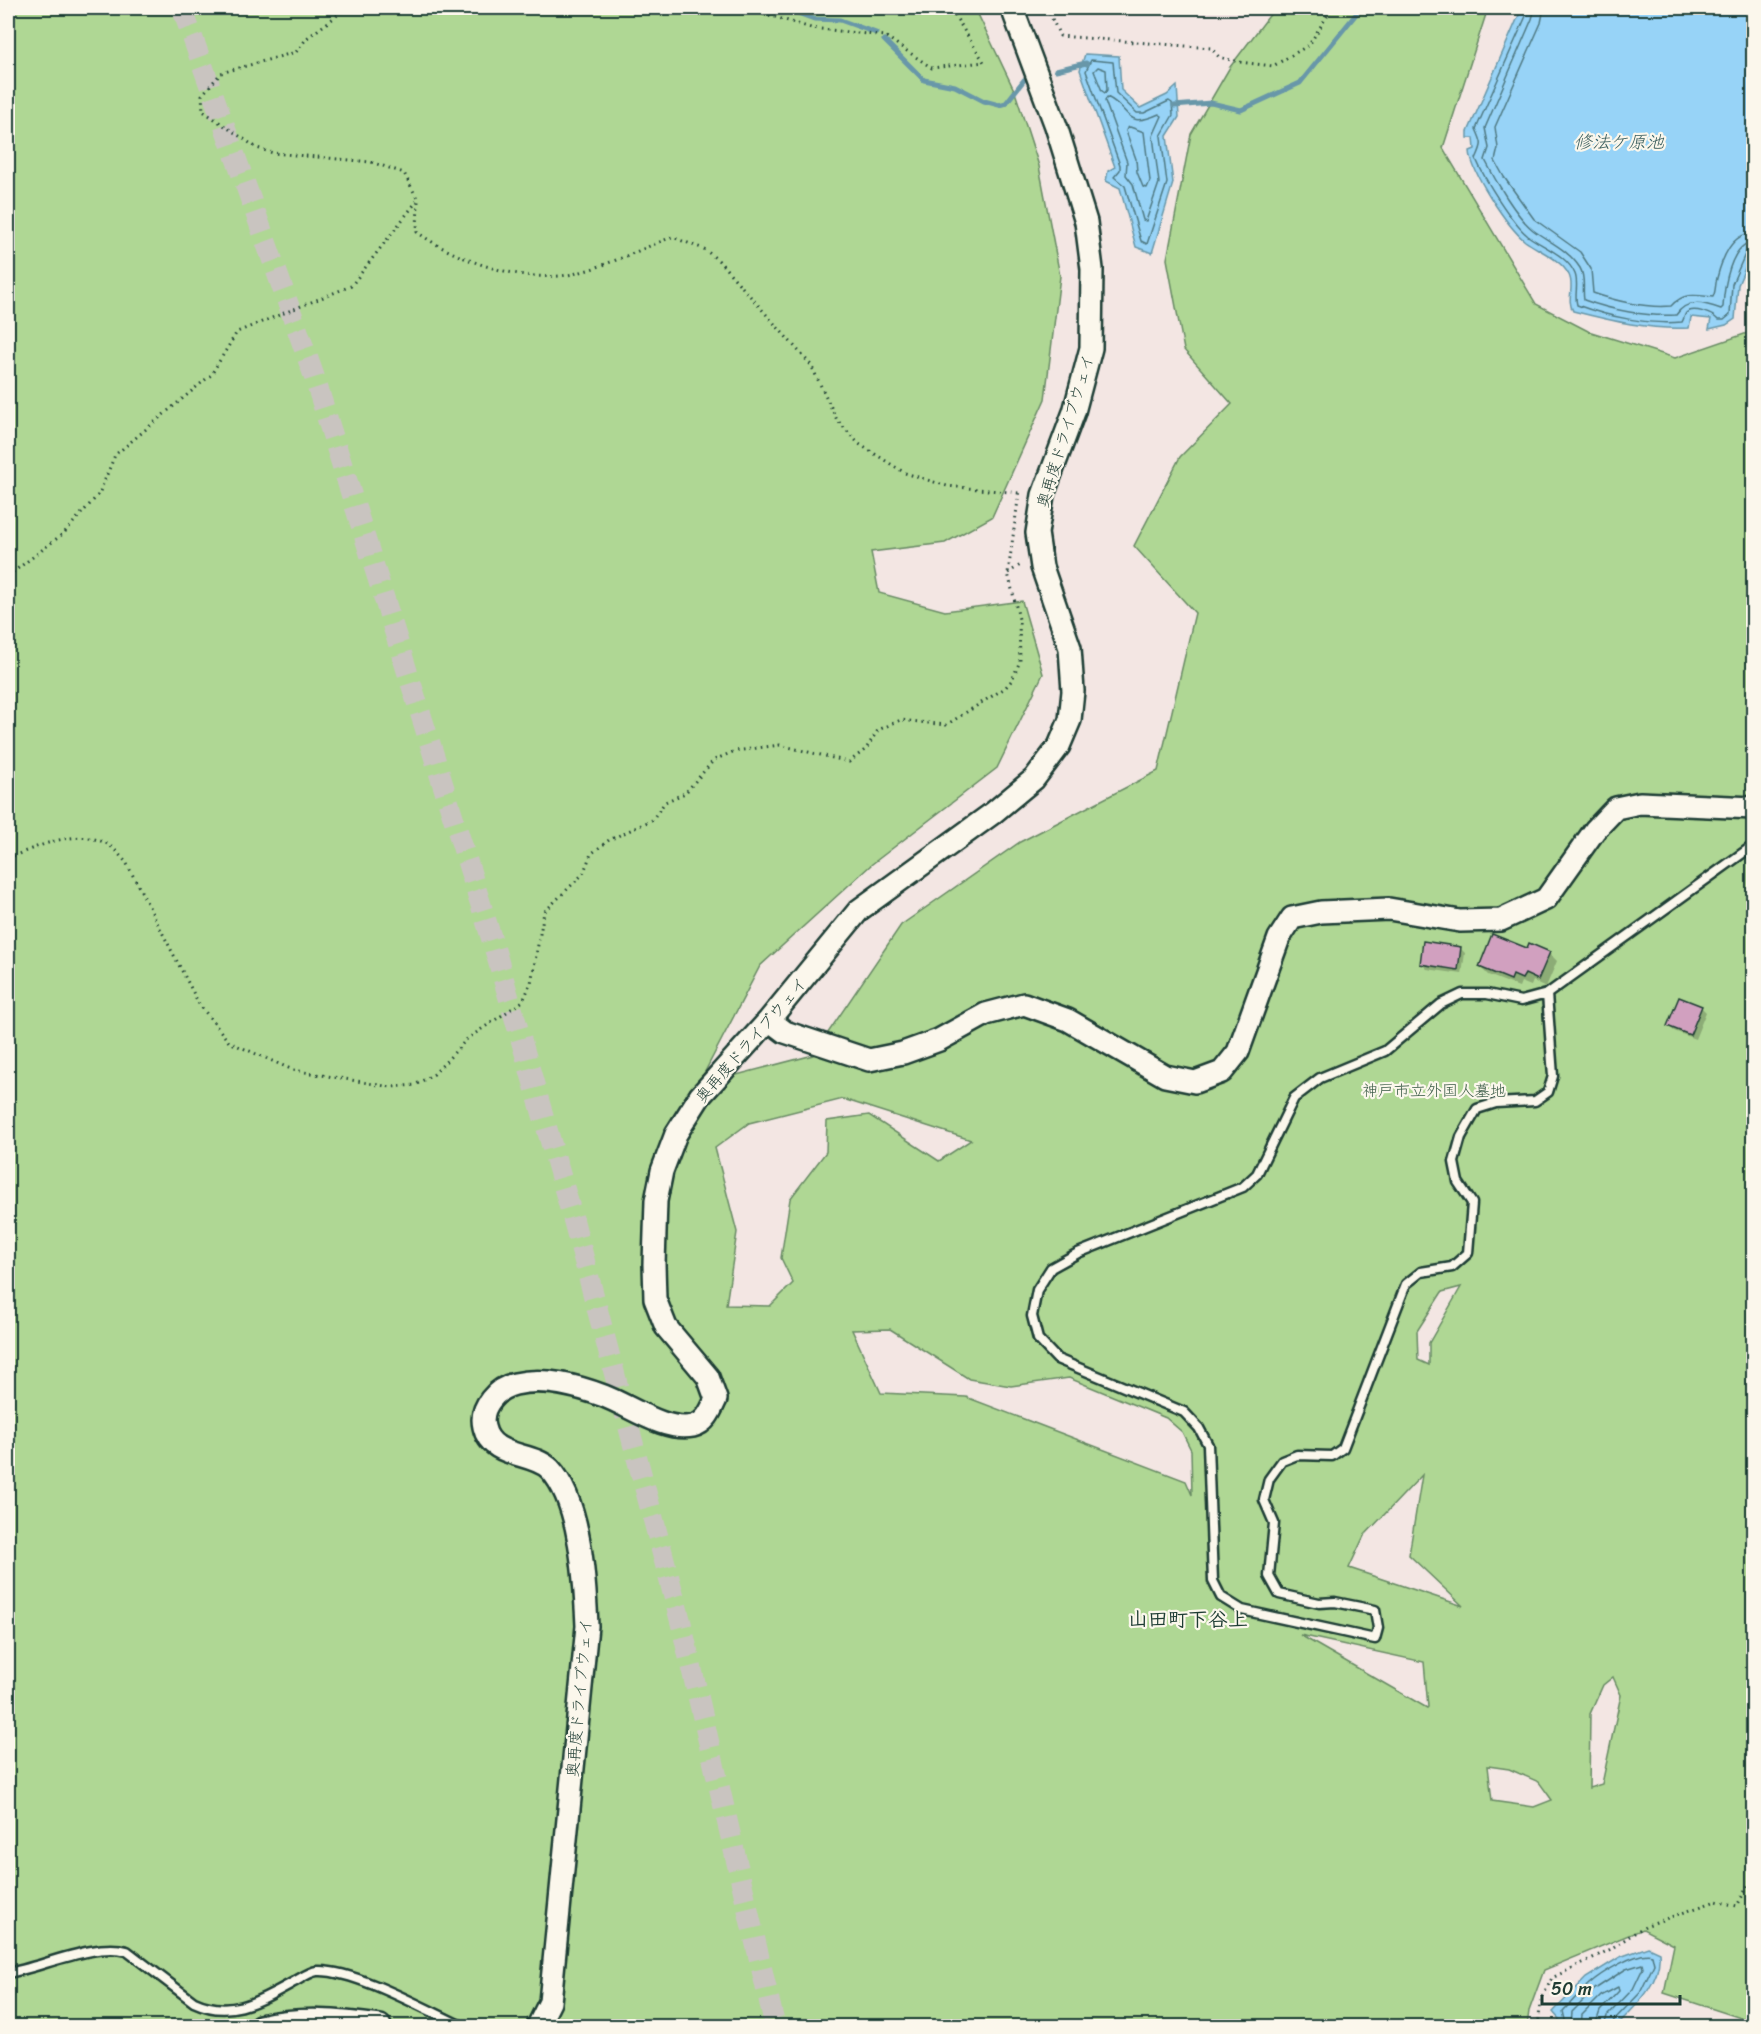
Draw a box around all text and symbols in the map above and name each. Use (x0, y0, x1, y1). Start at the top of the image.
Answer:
water label: 修法ケ原池 (1574, 126, 1665, 158)
street label: 奥再度ドライブウェイ (1028, 351, 1102, 511)
street label: 奥再度ドライブウェイ (688, 970, 814, 1110)
park label: 神戸市立外国人墓地 (1362, 1076, 1506, 1105)
district label: 山田町下谷上 (1128, 1602, 1248, 1637)
street label: 奥再度ドライブウェイ (558, 1617, 600, 1779)
scale bar (1542, 1968, 1680, 2006)
text: 50 m (1551, 1973, 1592, 2005)

